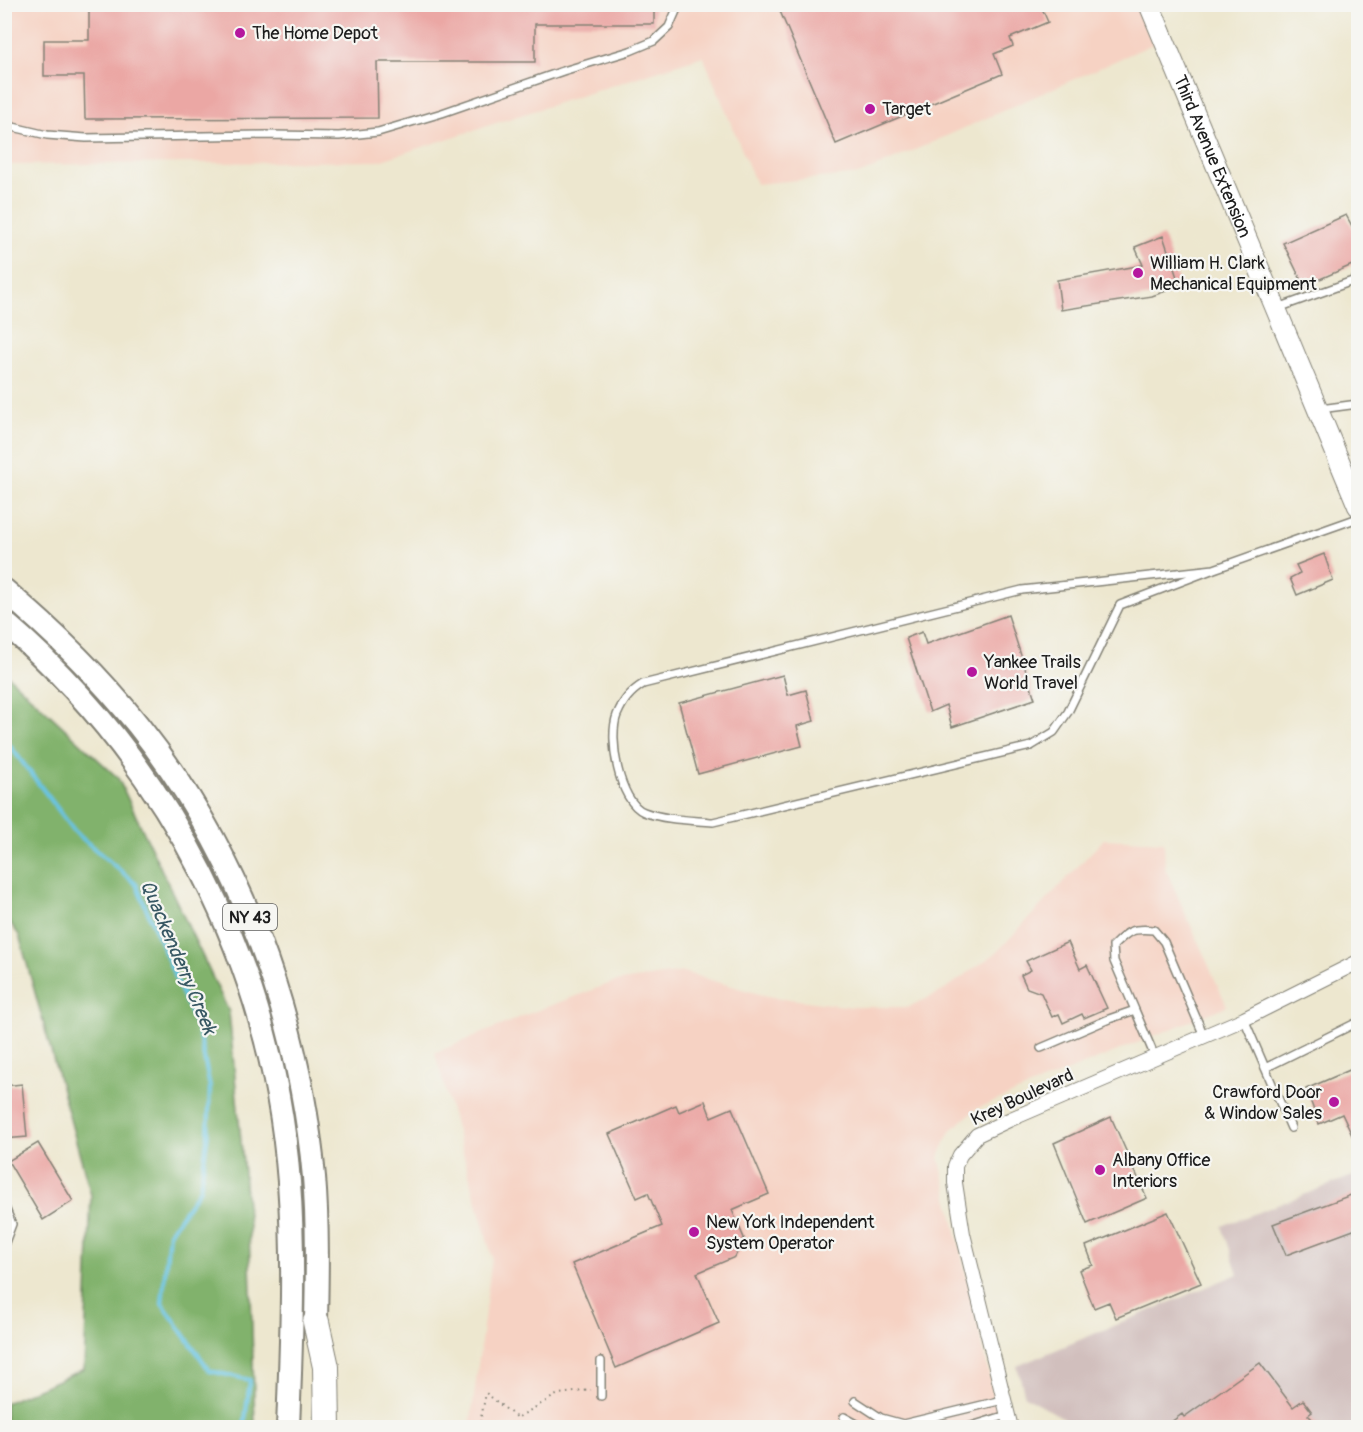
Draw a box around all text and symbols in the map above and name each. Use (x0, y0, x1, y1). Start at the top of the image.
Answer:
place label: The Home Depot (252, 22, 379, 45)
marker: The Home Depot (233, 26, 247, 40)
street label: Third Avenue Extension (1168, 72, 1256, 241)
place label: Target (882, 98, 932, 121)
marker: Target (863, 102, 877, 116)
place label: William H. Clark Mechanical Equipment (1150, 252, 1317, 296)
marker: William H. Clark Mechanical Equipment (1131, 266, 1145, 280)
place label: Yankee Trails World Travel (983, 651, 1081, 695)
marker: Yankee Trails World Travel (965, 665, 979, 679)
water label: Quackenderry Creek (135, 876, 223, 1040)
road number: NY 43 (223, 904, 277, 930)
street label: Krey Boulevard (967, 1064, 1077, 1131)
place label: Crawford Door & Window Sales (1204, 1081, 1323, 1125)
marker: Crawford Door & Window Sales (1327, 1095, 1341, 1109)
place label: Albany Office Interiors (1112, 1149, 1211, 1193)
marker: Albany Office Interiors (1093, 1163, 1107, 1177)
place label: New York Independent System Operator (706, 1211, 875, 1255)
marker: New York Independent System Operator (687, 1225, 701, 1239)

